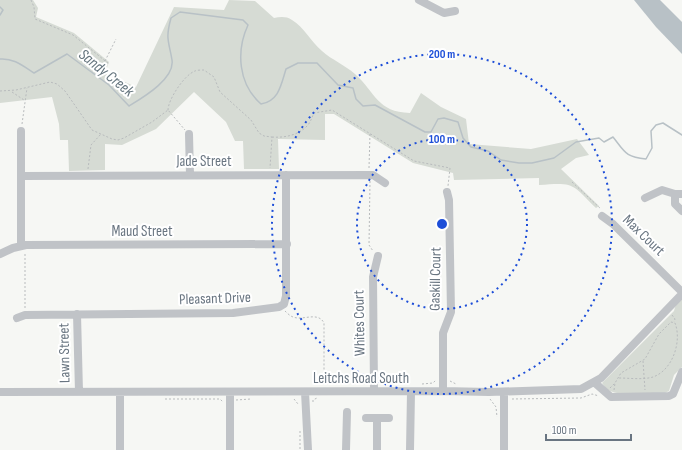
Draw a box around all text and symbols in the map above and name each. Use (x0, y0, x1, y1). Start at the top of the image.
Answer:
water label: Sandy Creek (75, 45, 138, 102)
text: 200 m (429, 47, 455, 62)
text: 100 m (429, 132, 455, 147)
street label: Jade Street (175, 152, 232, 171)
street label: Max Court (619, 211, 669, 260)
centre of rings (435, 217, 449, 231)
street label: Maud Street (111, 222, 173, 241)
street label: Gaskill Court (425, 247, 446, 311)
street label: Pleasant Drive (179, 288, 251, 309)
street label: Whites Court (349, 289, 370, 356)
street label: Lawn Street (54, 322, 75, 383)
street label: Leitchs Road South (313, 369, 409, 388)
scale bar (546, 416, 631, 442)
text: 100 m (552, 423, 577, 438)

